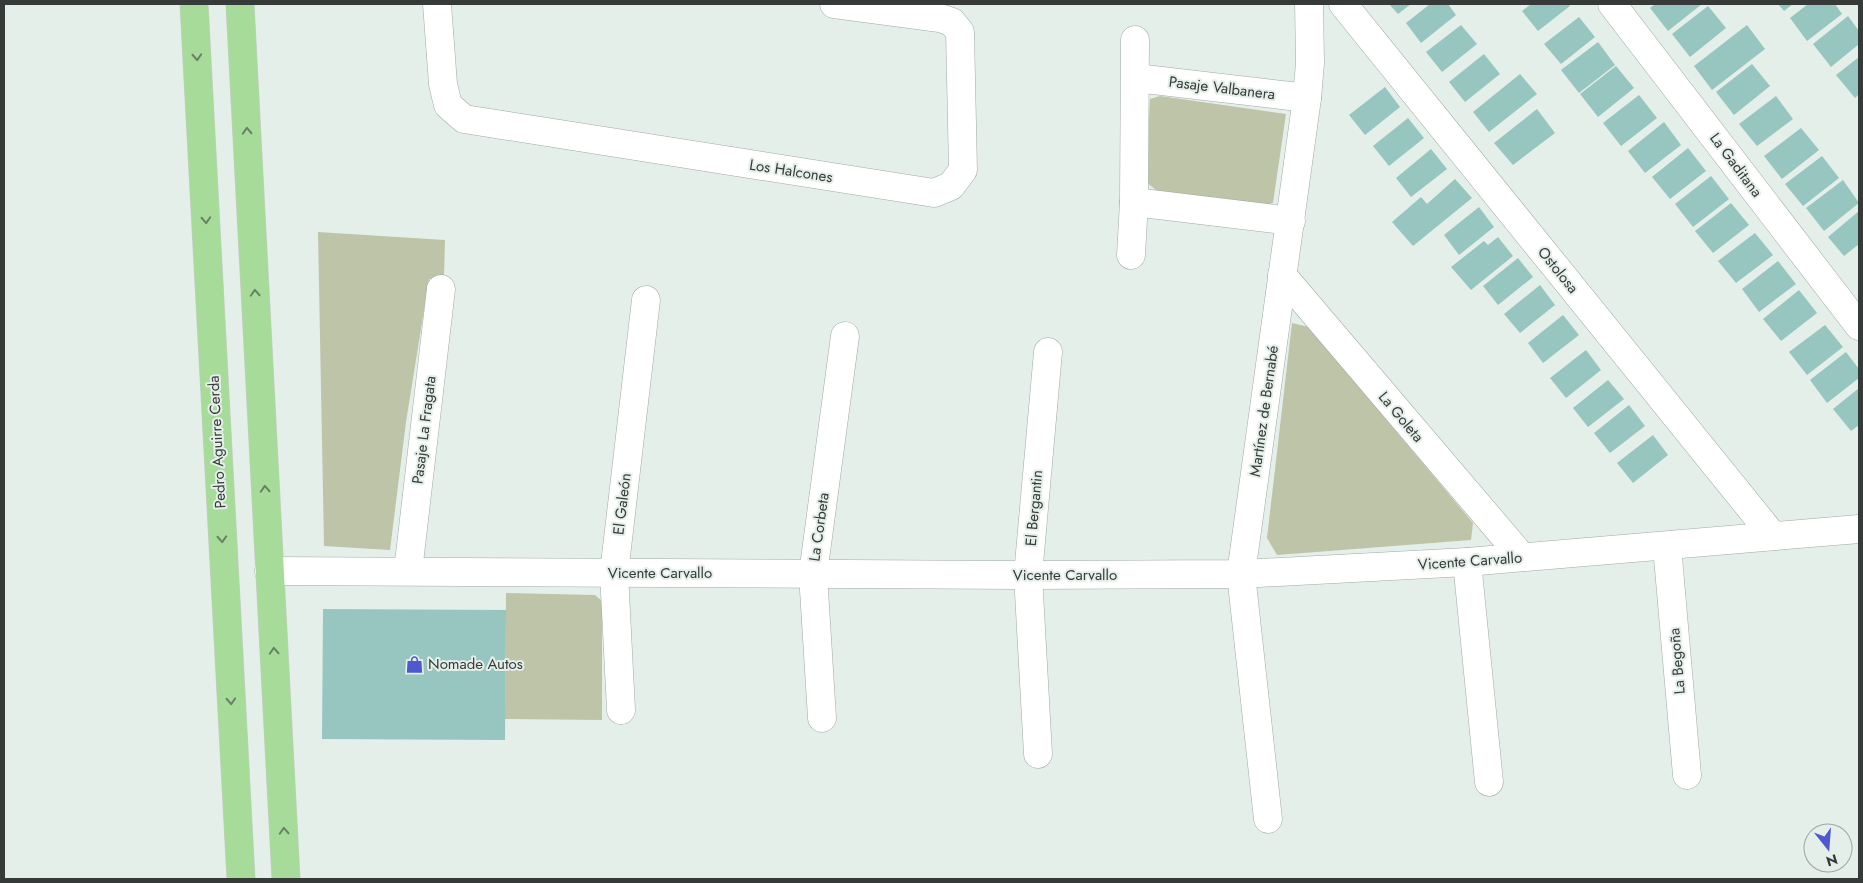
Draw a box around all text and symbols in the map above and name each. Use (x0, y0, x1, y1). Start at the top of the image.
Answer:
one-way arrow (192, 54, 203, 62)
street label: Pasaje Valbanera (1168, 71, 1276, 105)
one-way arrow (241, 127, 252, 135)
street label: La Gaditana (1704, 128, 1768, 202)
street label: Los Halcones (748, 154, 834, 188)
one-way arrow (200, 216, 211, 224)
street label: Ostolosa (1532, 242, 1584, 298)
one-way arrow (250, 289, 260, 296)
street label: Martínez de Bernabé (1244, 344, 1284, 478)
street label: Pedro Aguirre Cerda (203, 375, 231, 509)
street label: Pasaje La Fragata (406, 375, 442, 485)
street label: La Goleta (1373, 387, 1429, 447)
street label: El Bergantin (1020, 469, 1048, 547)
street label: El Galeón (607, 472, 637, 536)
one-way arrow (259, 484, 270, 492)
street label: La Corbeta (803, 491, 835, 563)
one-way arrow (217, 536, 227, 543)
street label: Vicente Carvallo (1417, 546, 1523, 576)
street label: Vicente Carvallo (608, 562, 712, 584)
street label: Vicente Carvallo (1013, 564, 1117, 586)
street label: La Begoña (1663, 627, 1691, 695)
one-way arrow (268, 647, 279, 655)
place label: Nomade Autos (428, 653, 523, 675)
shop icon: Nomade Autos (404, 654, 424, 674)
one-way arrow (226, 698, 237, 706)
north arrow (1803, 823, 1853, 873)
one-way arrow (278, 826, 289, 834)
text: N (1824, 849, 1840, 872)

